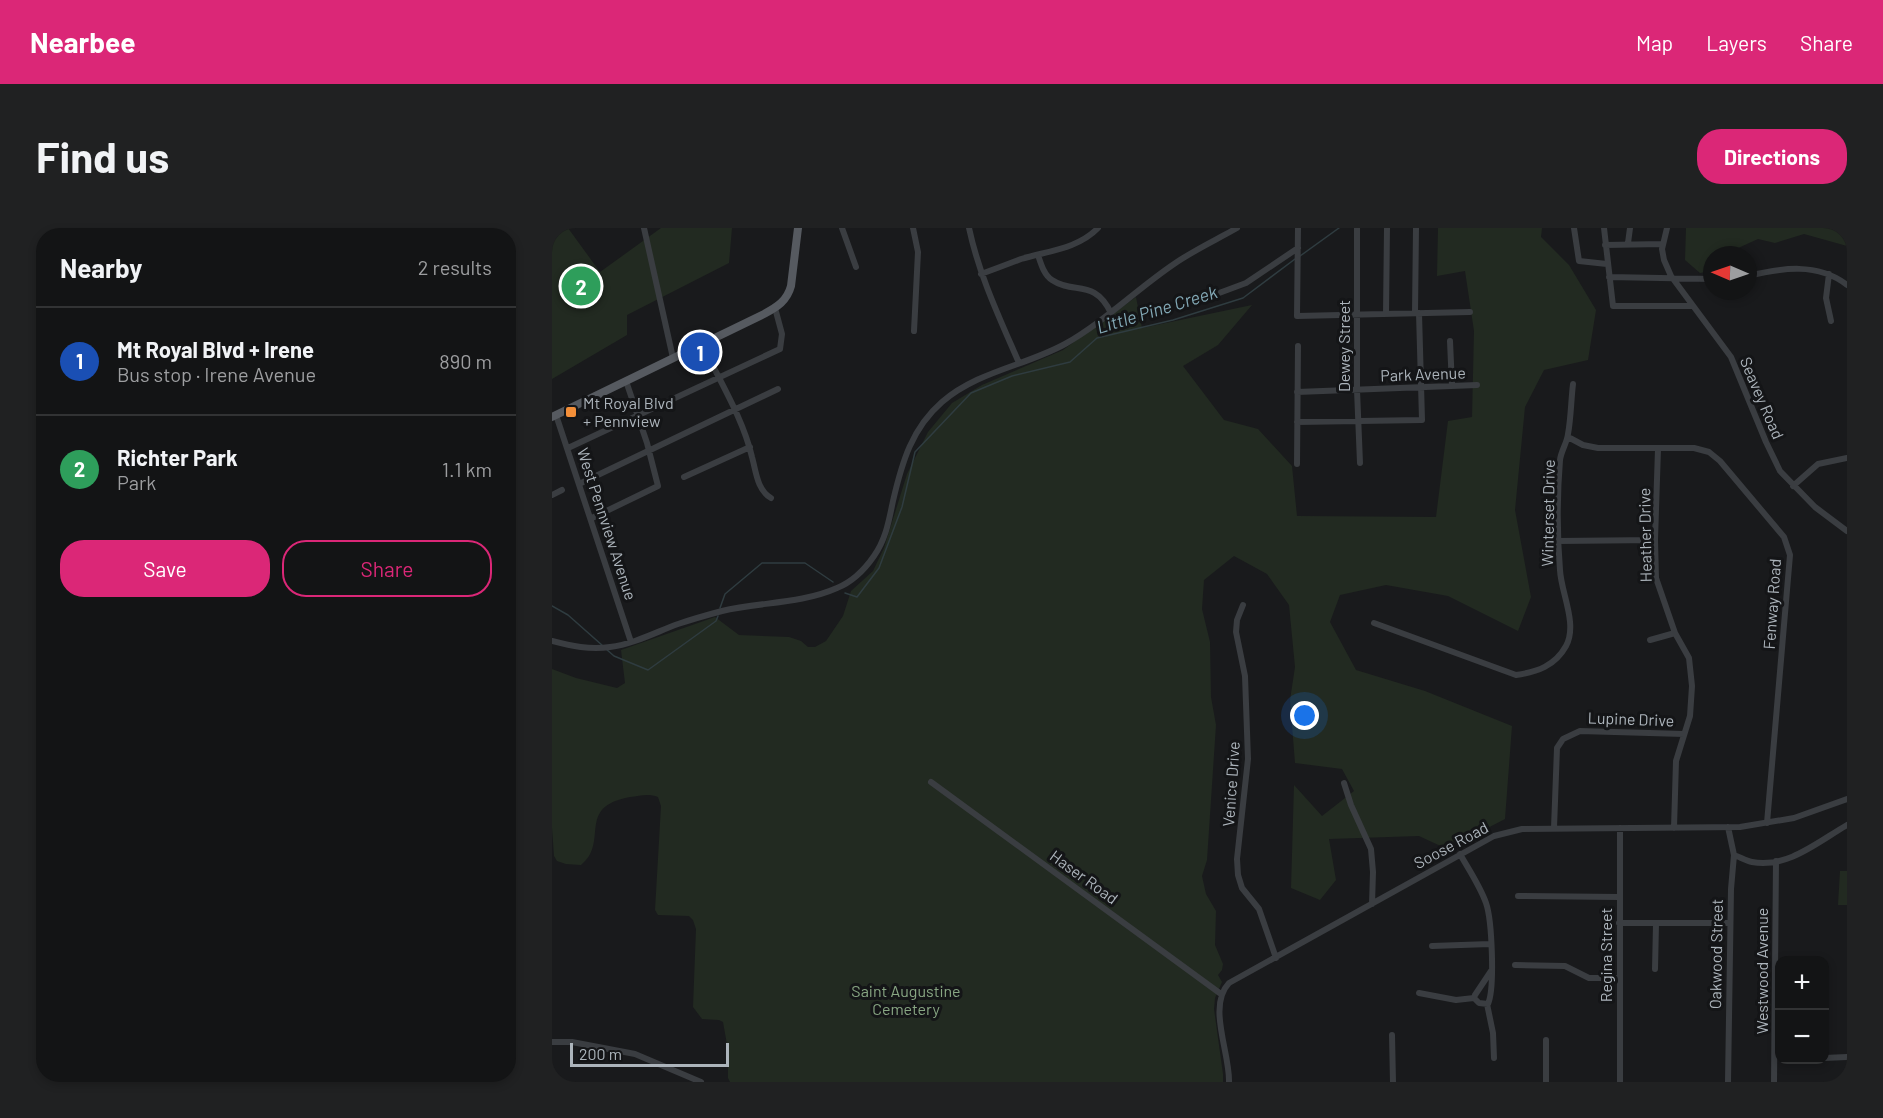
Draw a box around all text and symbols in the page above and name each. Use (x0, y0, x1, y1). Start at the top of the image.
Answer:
text: Nearbee (30, 25, 136, 59)
text: Map (1636, 30, 1673, 55)
text: Layers (1706, 30, 1767, 55)
text: Share (1800, 30, 1853, 55)
button: Directions (1697, 129, 1847, 184)
text: Find us (36, 131, 169, 181)
north arrow (1703, 246, 1757, 300)
text: Nearby (60, 252, 142, 283)
text: 2 results (418, 255, 492, 279)
pin: 2 (561, 264, 600, 308)
water label: Little Pine Creek (1094, 280, 1220, 338)
street label: Dewey Street (1334, 300, 1353, 392)
pin: 1 (680, 330, 720, 374)
text: Mt Royal Blvd + Irene (117, 336, 314, 362)
text: 1 (76, 349, 83, 373)
text: 890 m (439, 349, 492, 373)
street label: Seavey Road (1737, 354, 1788, 442)
text: Bus stop · Irene Avenue (117, 362, 316, 386)
street label: Park Avenue (1380, 363, 1466, 384)
place label: Mt Royal Blvd + Pennview (583, 393, 674, 430)
marker: Mt Royal Blvd + Pennview (564, 405, 578, 419)
text: Richter Park (117, 444, 238, 470)
street label: West Pennview Avenue (574, 445, 641, 602)
text: 2 (74, 457, 85, 481)
text: 1.1 km (442, 457, 492, 481)
street label: Winterset Drive (1537, 459, 1558, 567)
text: Park (117, 470, 156, 494)
street label: Heather Drive (1634, 488, 1655, 582)
button: Save (60, 540, 270, 597)
button: Share (282, 540, 492, 597)
street label: Fenway Road (1759, 558, 1784, 650)
your location (1290, 701, 1319, 730)
street label: Lupine Drive (1587, 707, 1675, 730)
street label: Venice Drive (1218, 741, 1243, 827)
street label: Soose Road (1410, 817, 1491, 872)
street label: Haser Road (1047, 846, 1122, 908)
street label: Oakwood Street (1705, 899, 1726, 1009)
street label: Regina Street (1596, 908, 1615, 1002)
street label: Westwood Avenue (1752, 908, 1771, 1034)
map controls (1775, 956, 1829, 1064)
button: + (1775, 956, 1829, 1010)
park label: Saint Augustine Cemetery (851, 981, 961, 1018)
button: − (1775, 1010, 1829, 1064)
scale bar (570, 1040, 729, 1068)
text: 200 m (579, 1044, 622, 1063)

